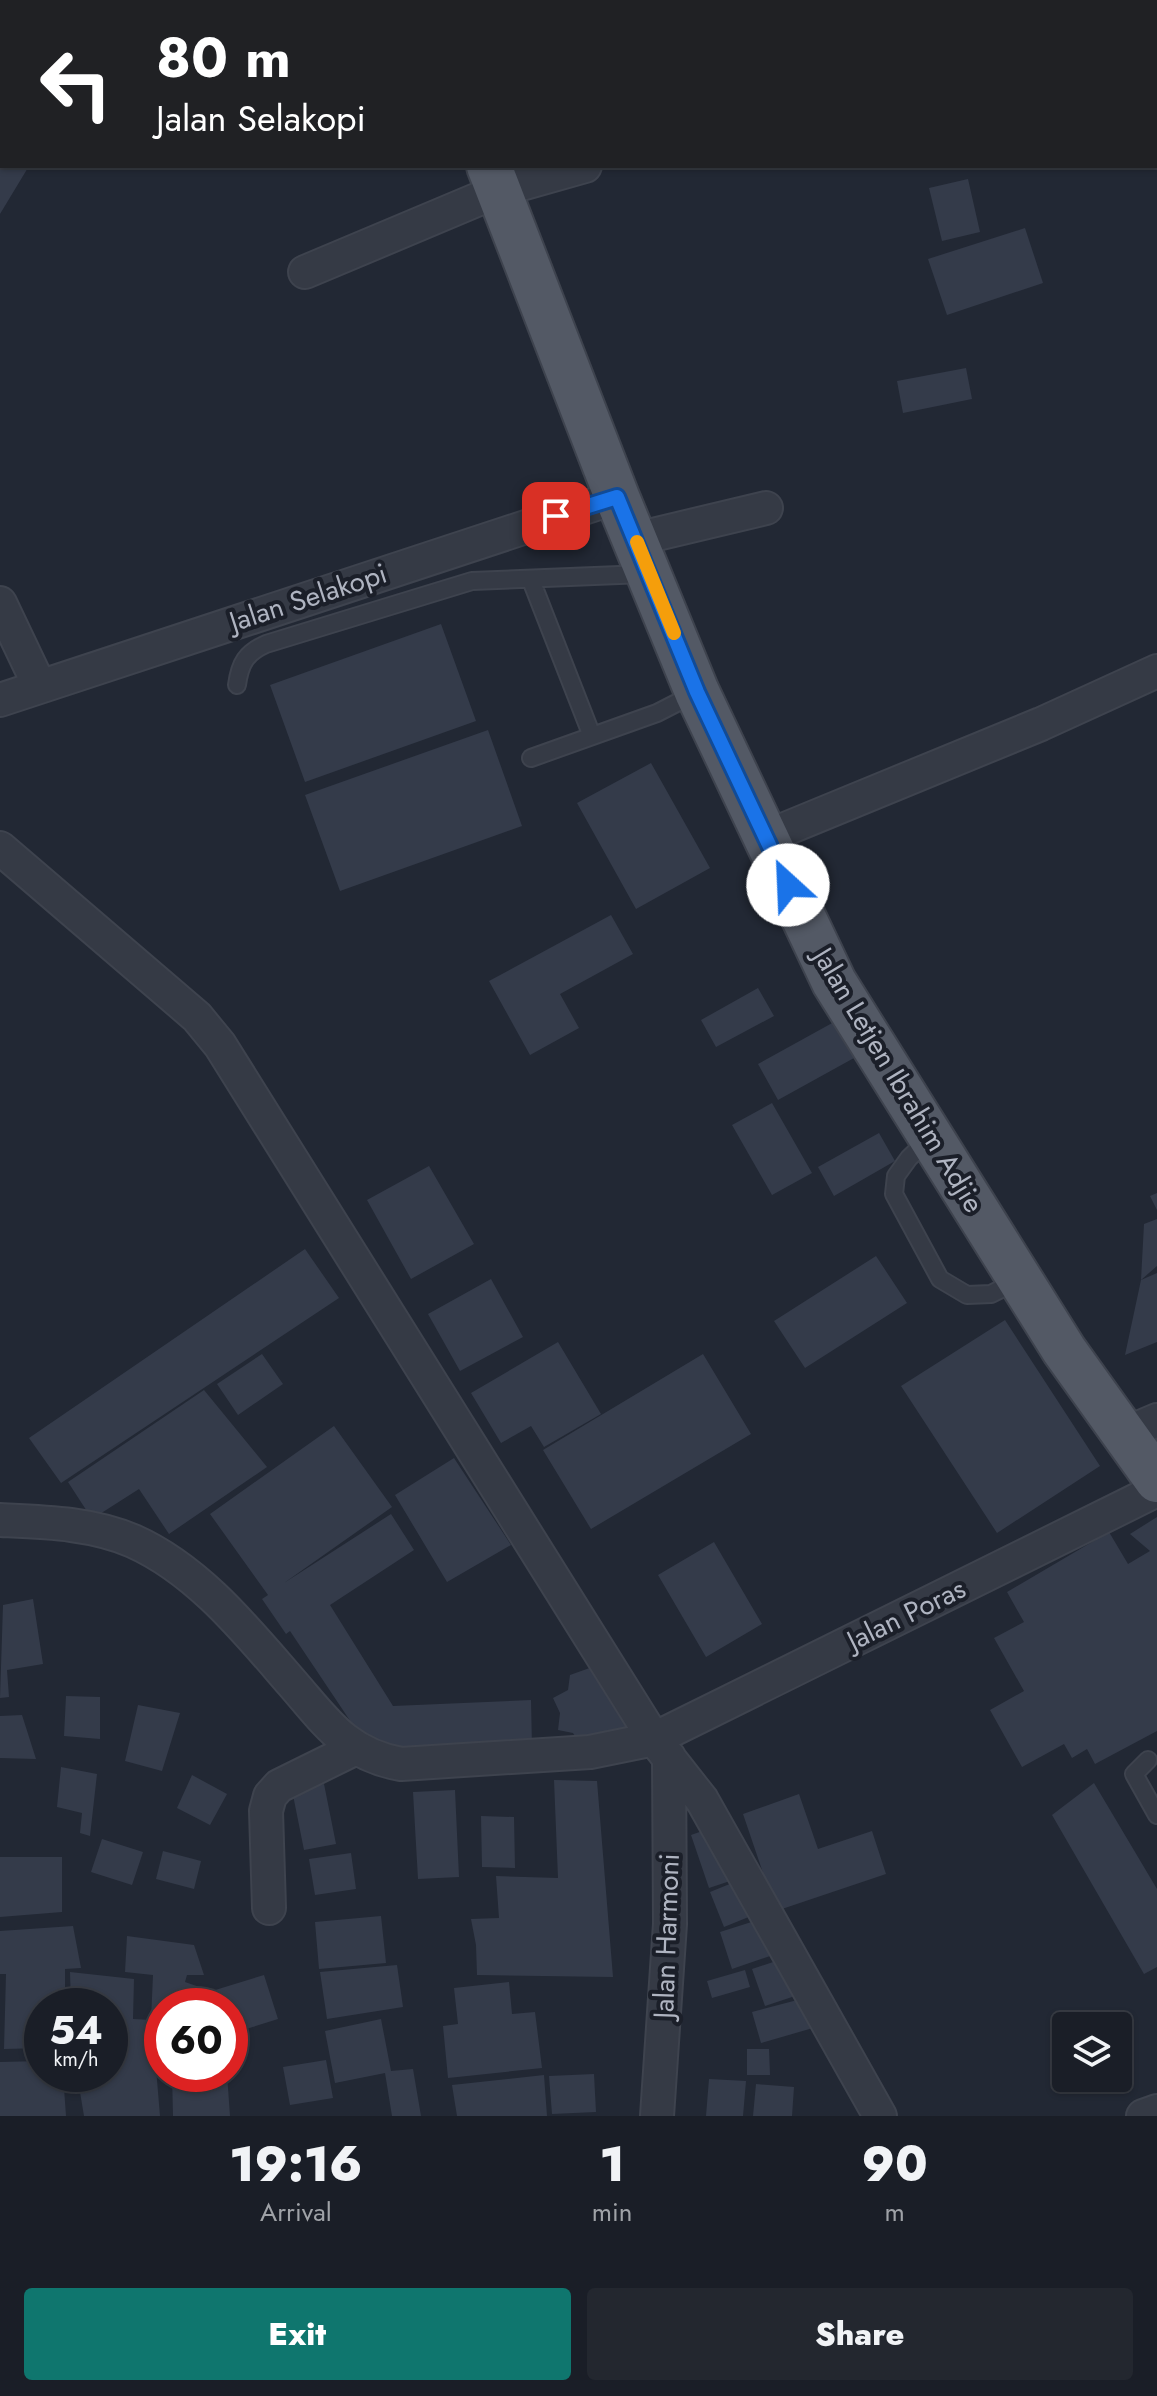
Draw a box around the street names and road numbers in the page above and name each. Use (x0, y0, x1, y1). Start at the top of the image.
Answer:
street label: Jalan Selakopi (220, 553, 392, 643)
street label: Jalan Letjen Ibrahim Adjie (801, 937, 994, 1221)
street label: Jalan Poras (836, 1568, 972, 1663)
street label: Jalan Harmoni (643, 1853, 690, 2023)

